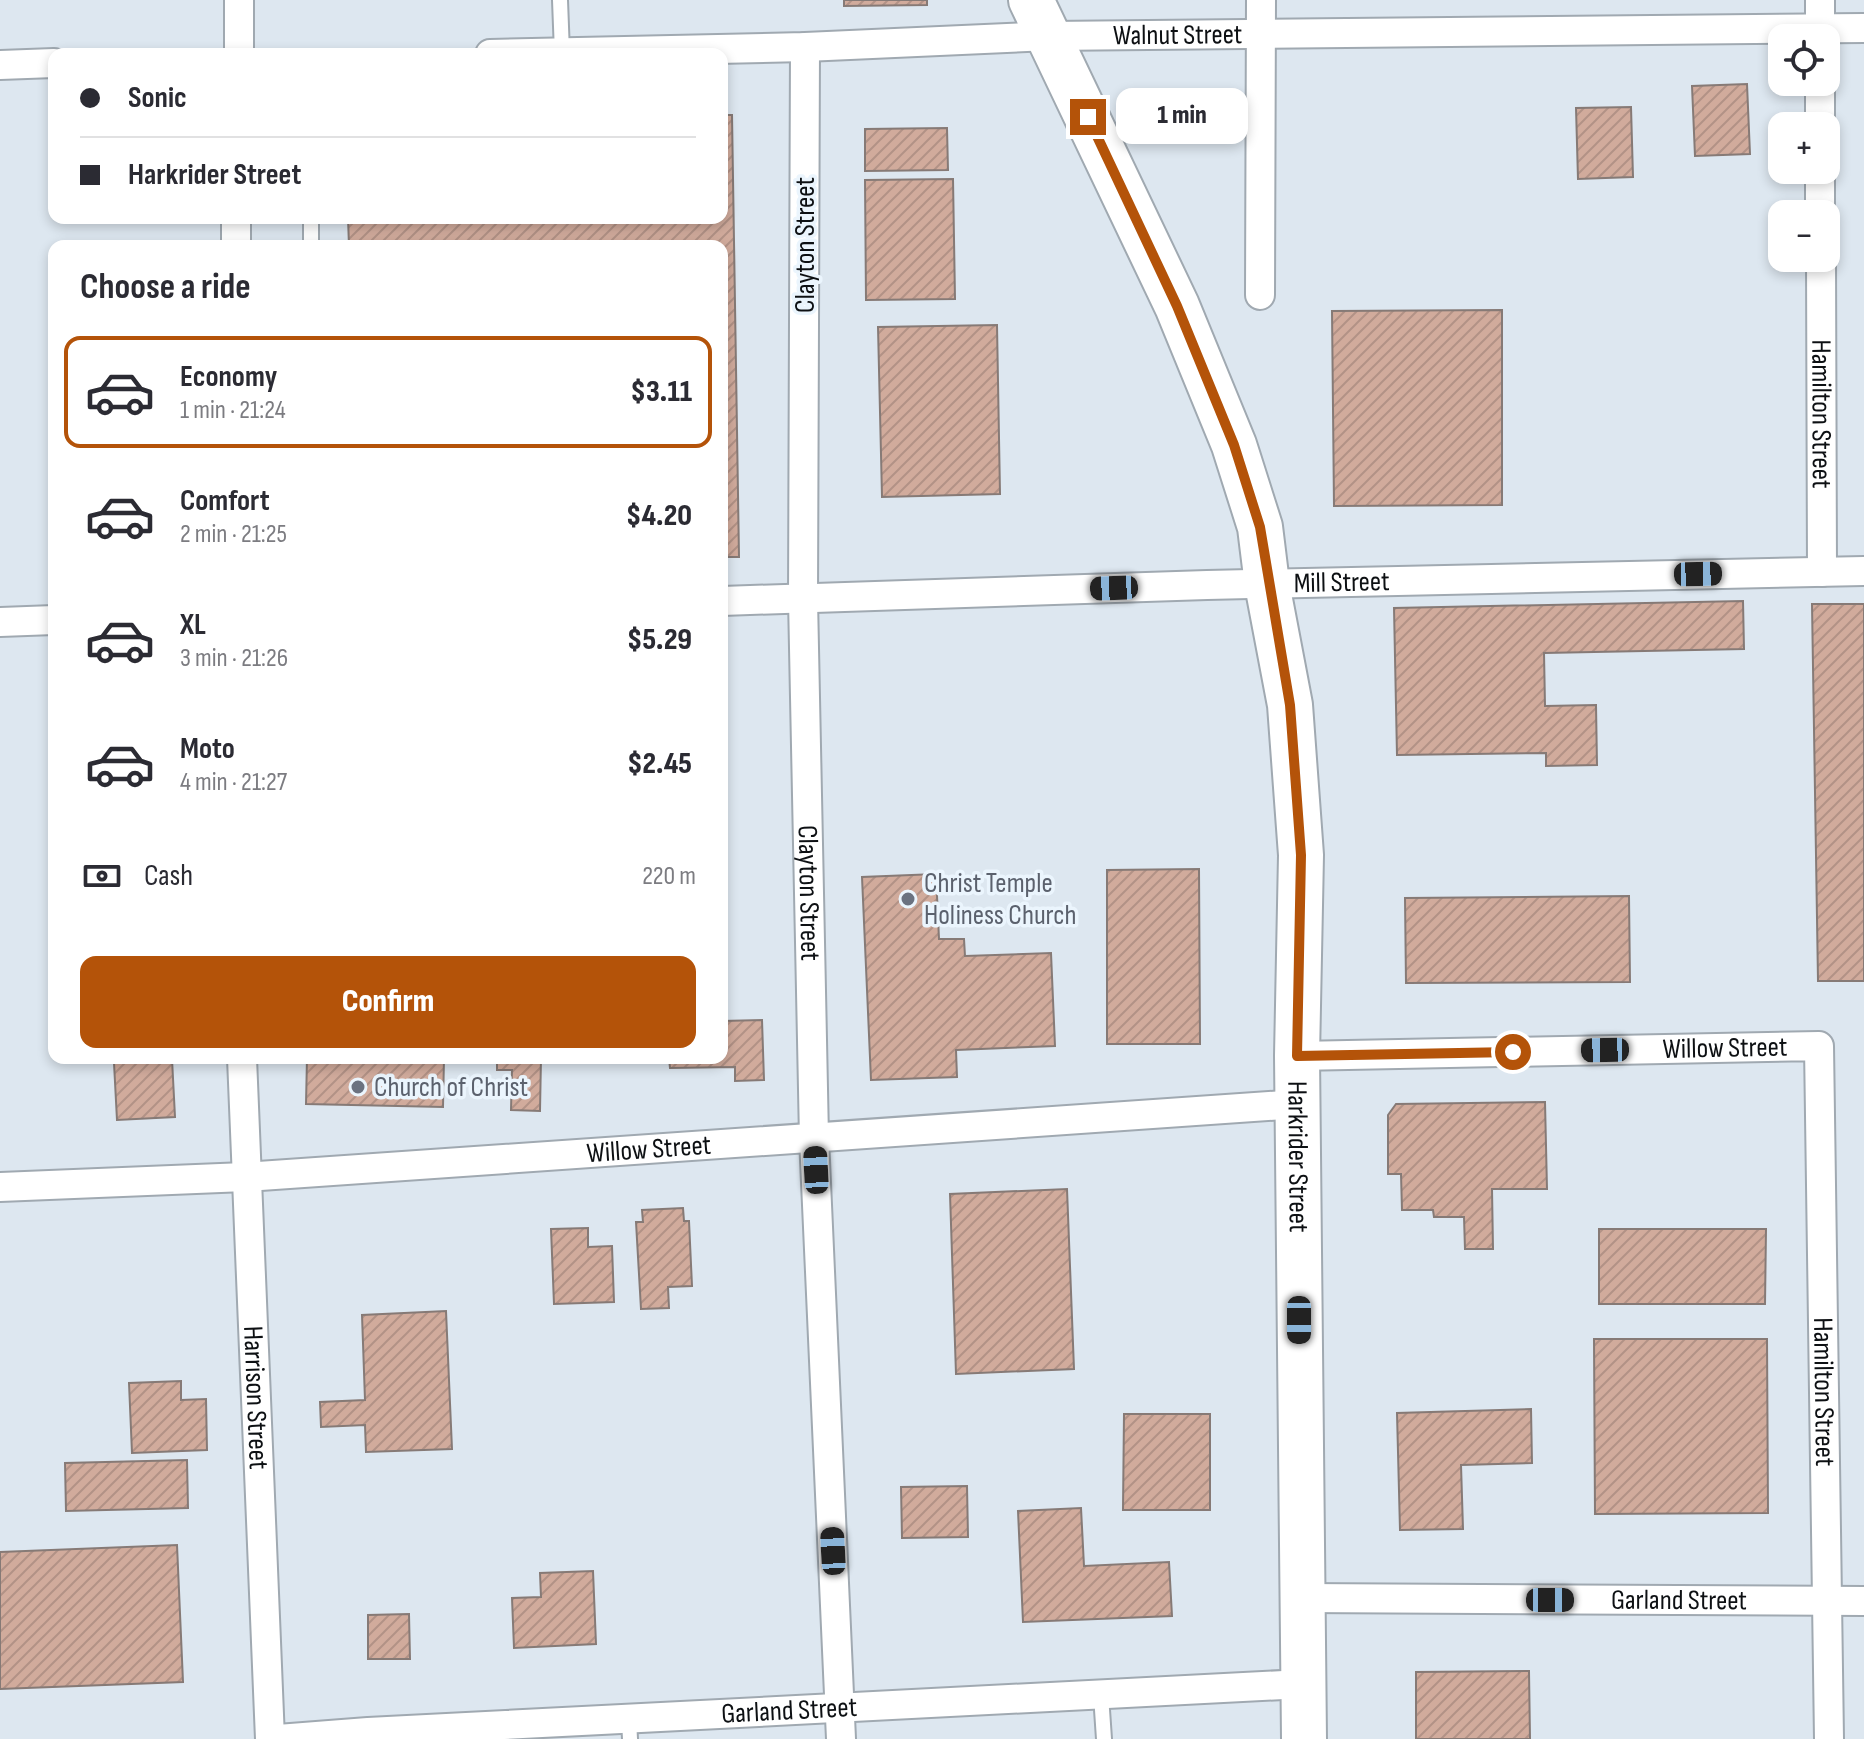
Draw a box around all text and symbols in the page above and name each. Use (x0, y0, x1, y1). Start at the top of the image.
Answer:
street label: Walnut Street (1113, 18, 1242, 52)
map controls (1768, 24, 1840, 272)
button: locate (1768, 24, 1840, 96)
text: Sonic (128, 80, 187, 116)
callout: 1 min (1116, 89, 1248, 145)
route end (1070, 99, 1106, 135)
text: 1 min (1157, 100, 1207, 131)
button: + (1768, 112, 1840, 184)
text: Harkrider Street (128, 157, 301, 193)
street label: Clayton Street (789, 177, 822, 313)
button: − (1768, 200, 1840, 272)
text: Choose a ride (80, 266, 251, 309)
street label: Hamilton Street (1805, 339, 1838, 489)
icon: car (84, 356, 156, 428)
text: Economy (180, 359, 277, 395)
text: $3.11 (630, 374, 692, 410)
text: 1 min · 21:24 (180, 395, 286, 426)
icon: car (84, 480, 156, 552)
text: Comfort (180, 483, 270, 519)
text: $4.20 (626, 498, 692, 534)
text: 2 min · 21:25 (180, 519, 287, 550)
car (1674, 562, 1722, 586)
street label: Mill Street (1293, 565, 1390, 600)
car (1090, 575, 1138, 601)
icon: car (84, 604, 156, 676)
text: XL (180, 607, 206, 643)
text: $5.29 (627, 622, 692, 658)
text: 3 min · 21:26 (180, 643, 288, 674)
icon: car (84, 728, 156, 800)
text: Moto (180, 731, 235, 767)
text: $2.45 (627, 746, 692, 782)
text: 4 min · 21:27 (180, 767, 287, 798)
street label: Clayton Street (791, 825, 827, 961)
icon: cash (80, 854, 124, 898)
text: Cash (144, 858, 193, 894)
text: 220 m (642, 861, 696, 892)
place label: Christ Temple Holiness Church (924, 867, 1076, 932)
marker: Christ Temple Holiness Church (899, 890, 917, 908)
button: Confirm (80, 956, 696, 1048)
street label: Willow Street (1662, 1030, 1788, 1065)
route start (1495, 1034, 1531, 1070)
car (1581, 1038, 1629, 1062)
place label: Church of Christ (374, 1071, 528, 1104)
marker: Church of Christ (349, 1078, 367, 1096)
street label: Harkrider Street (1281, 1081, 1315, 1233)
street label: Willow Street (585, 1128, 712, 1170)
car (803, 1145, 829, 1195)
car (1287, 1296, 1311, 1344)
street label: Hamilton Street (1806, 1317, 1842, 1467)
street label: Harrison Street (237, 1325, 275, 1470)
car (820, 1526, 846, 1576)
street label: Garland Street (1611, 1583, 1747, 1617)
car (1526, 1588, 1574, 1612)
street label: Garland Street (720, 1690, 858, 1730)

